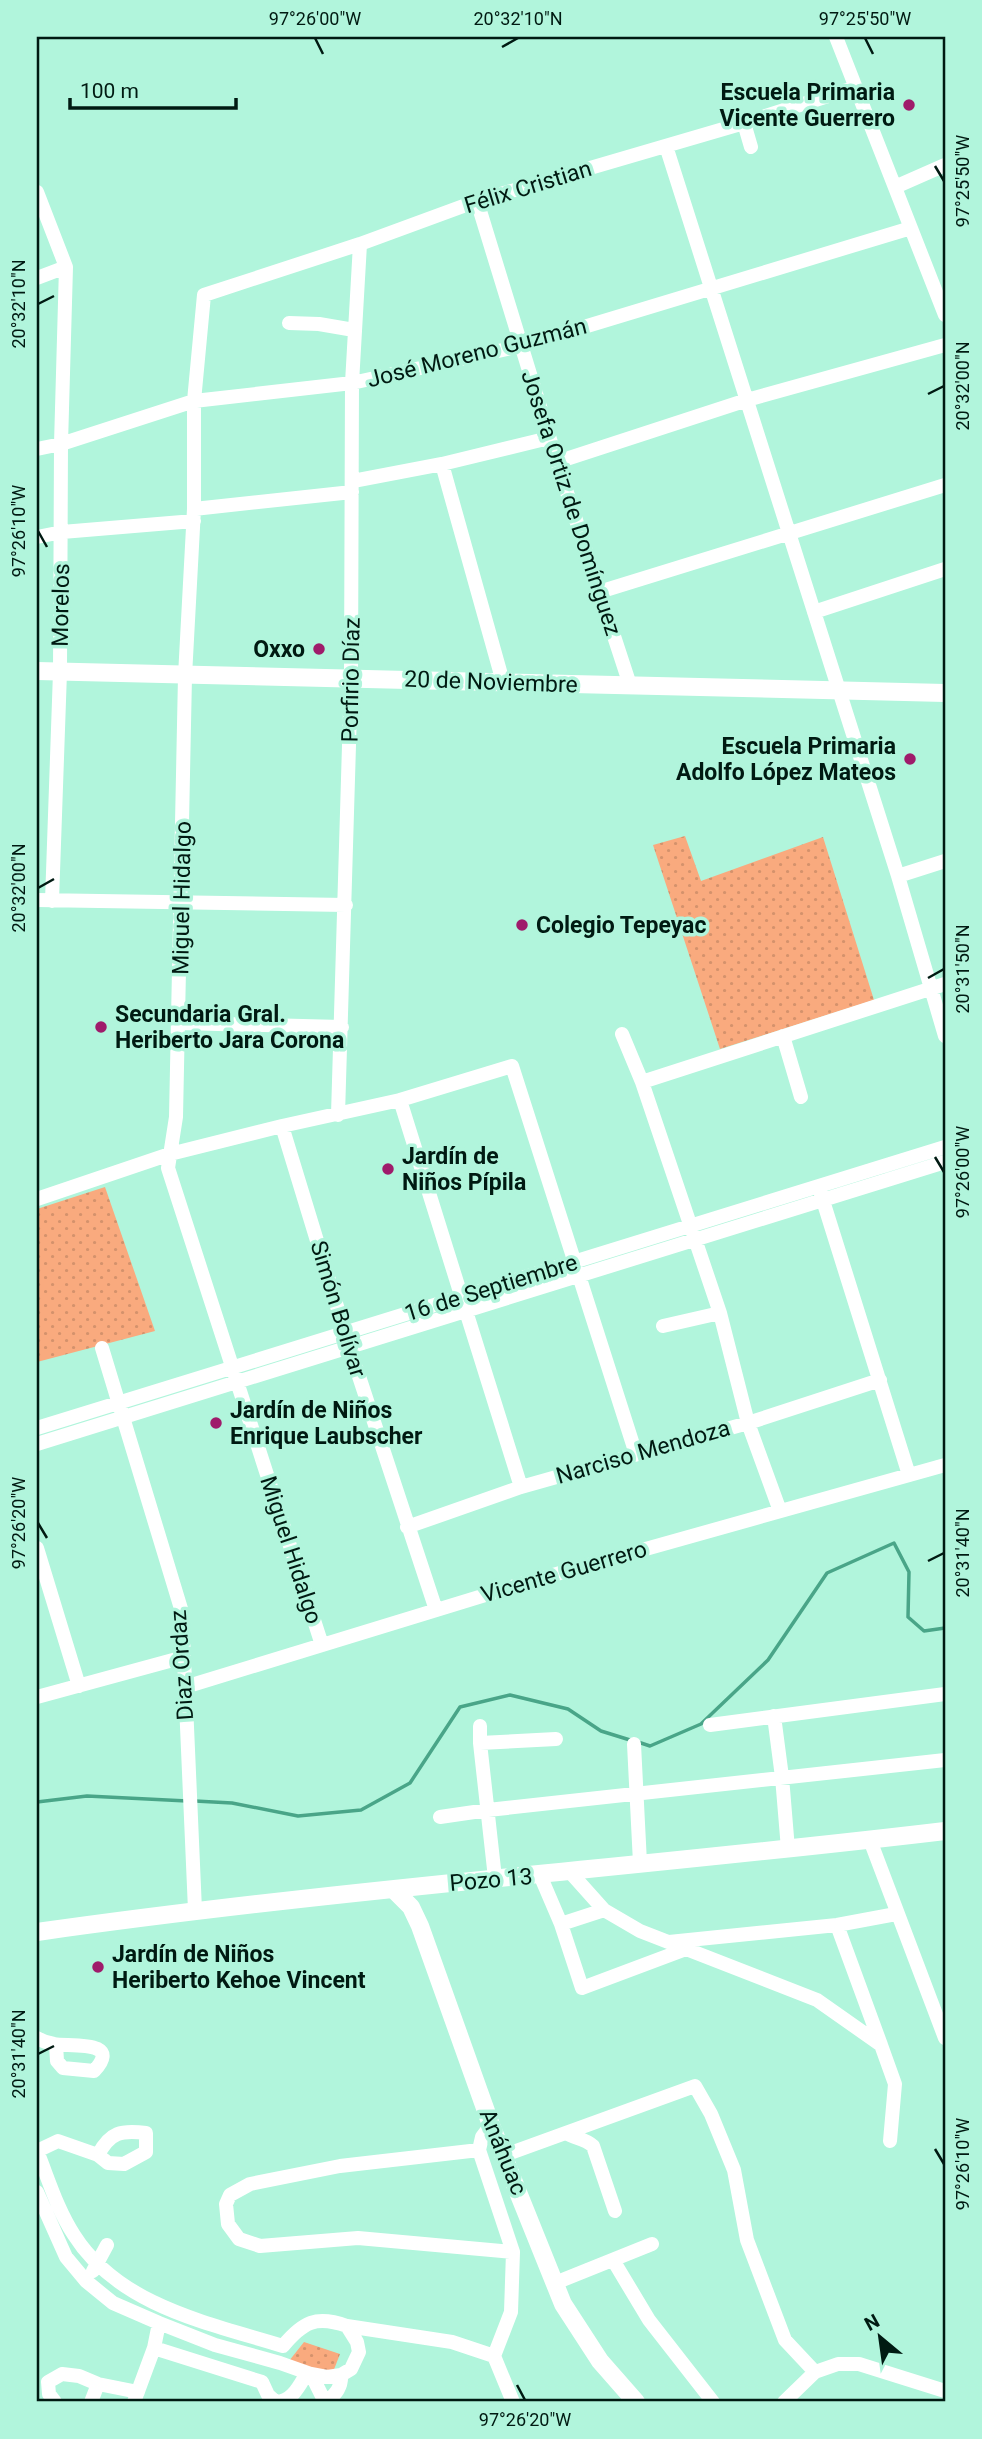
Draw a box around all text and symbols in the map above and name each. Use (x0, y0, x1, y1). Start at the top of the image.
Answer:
text: 97°26'00"W (269, 8, 361, 29)
text: 20°32'10"N (473, 8, 563, 29)
text: 97°25'50"W (819, 8, 911, 29)
scale bar (70, 66, 236, 110)
text: 100 m (80, 79, 139, 103)
place label: Escuela Primaria Vicente Guerrero (720, 79, 895, 132)
marker: Escuela Primaria Vicente Guerrero (901, 97, 917, 113)
text: 97°25'50"W (952, 135, 973, 227)
street label: Félix Cristian (461, 155, 595, 219)
text: 20°32'10"N (8, 259, 29, 349)
street label: José Moreno Guzmán (364, 313, 590, 393)
text: 20°32'00"N (952, 341, 973, 431)
street label: Josefa Ortiz de Domínguez (515, 367, 627, 639)
text: 97°26'10"W (8, 485, 29, 577)
street label: Morelos (47, 563, 75, 647)
street label: Porfirio Díaz (336, 617, 366, 743)
place label: Oxxo (253, 636, 305, 663)
marker: Oxxo (311, 641, 327, 657)
street label: 20 de Noviembre (404, 665, 578, 699)
place label: Escuela Primaria Adolfo López Mateos (676, 733, 896, 786)
marker: Escuela Primaria Adolfo López Mateos (902, 751, 918, 767)
street label: Miguel Hidalgo (167, 821, 197, 975)
text: 20°32'00"N (8, 843, 29, 933)
place label: Colegio Tepeyac (536, 912, 706, 939)
marker: Colegio Tepeyac (514, 917, 530, 933)
text: 20°31'50"N (952, 924, 973, 1014)
place label: Secundaria Gral. Heriberto Jara Corona (115, 1001, 344, 1054)
marker: Secundaria Gral. Heriberto Jara Corona (93, 1019, 109, 1035)
text: 97°26'00"W (952, 1126, 973, 1218)
place label: Jardín de Niños Pípila (402, 1143, 526, 1196)
marker: Jardín de Niños Pípila (380, 1161, 396, 1177)
street label: Simón Bolívar (304, 1238, 372, 1381)
street label: 16 de Septiembre (401, 1249, 581, 1327)
place label: Jardín de Niños Enrique Laubscher (230, 1397, 423, 1450)
street label: Narciso Mendoza (553, 1414, 733, 1490)
marker: Jardín de Niños Enrique Laubscher (208, 1415, 224, 1431)
street label: Miguel Hidalgo (254, 1473, 328, 1627)
text: 97°26'20"W (8, 1477, 29, 1569)
text: 20°31'40"N (952, 1508, 973, 1598)
street label: Vicente Guerrero (478, 1535, 650, 1609)
street label: Diaz Ordaz (165, 1609, 199, 1721)
street label: Pozo 13 (448, 1863, 534, 1897)
place label: Jardín de Niños Heriberto Kehoe Vincent (112, 1941, 366, 1994)
marker: Jardín de Niños Heriberto Kehoe Vincent (90, 1959, 106, 1975)
text: 20°31'40"N (8, 2009, 29, 2099)
street label: Anáhuac (474, 2105, 532, 2199)
text: 97°26'10"W (952, 2118, 973, 2210)
north arrow (846, 2302, 916, 2372)
text: N (861, 2309, 883, 2336)
text: 97°26'20"W (479, 2409, 571, 2430)

